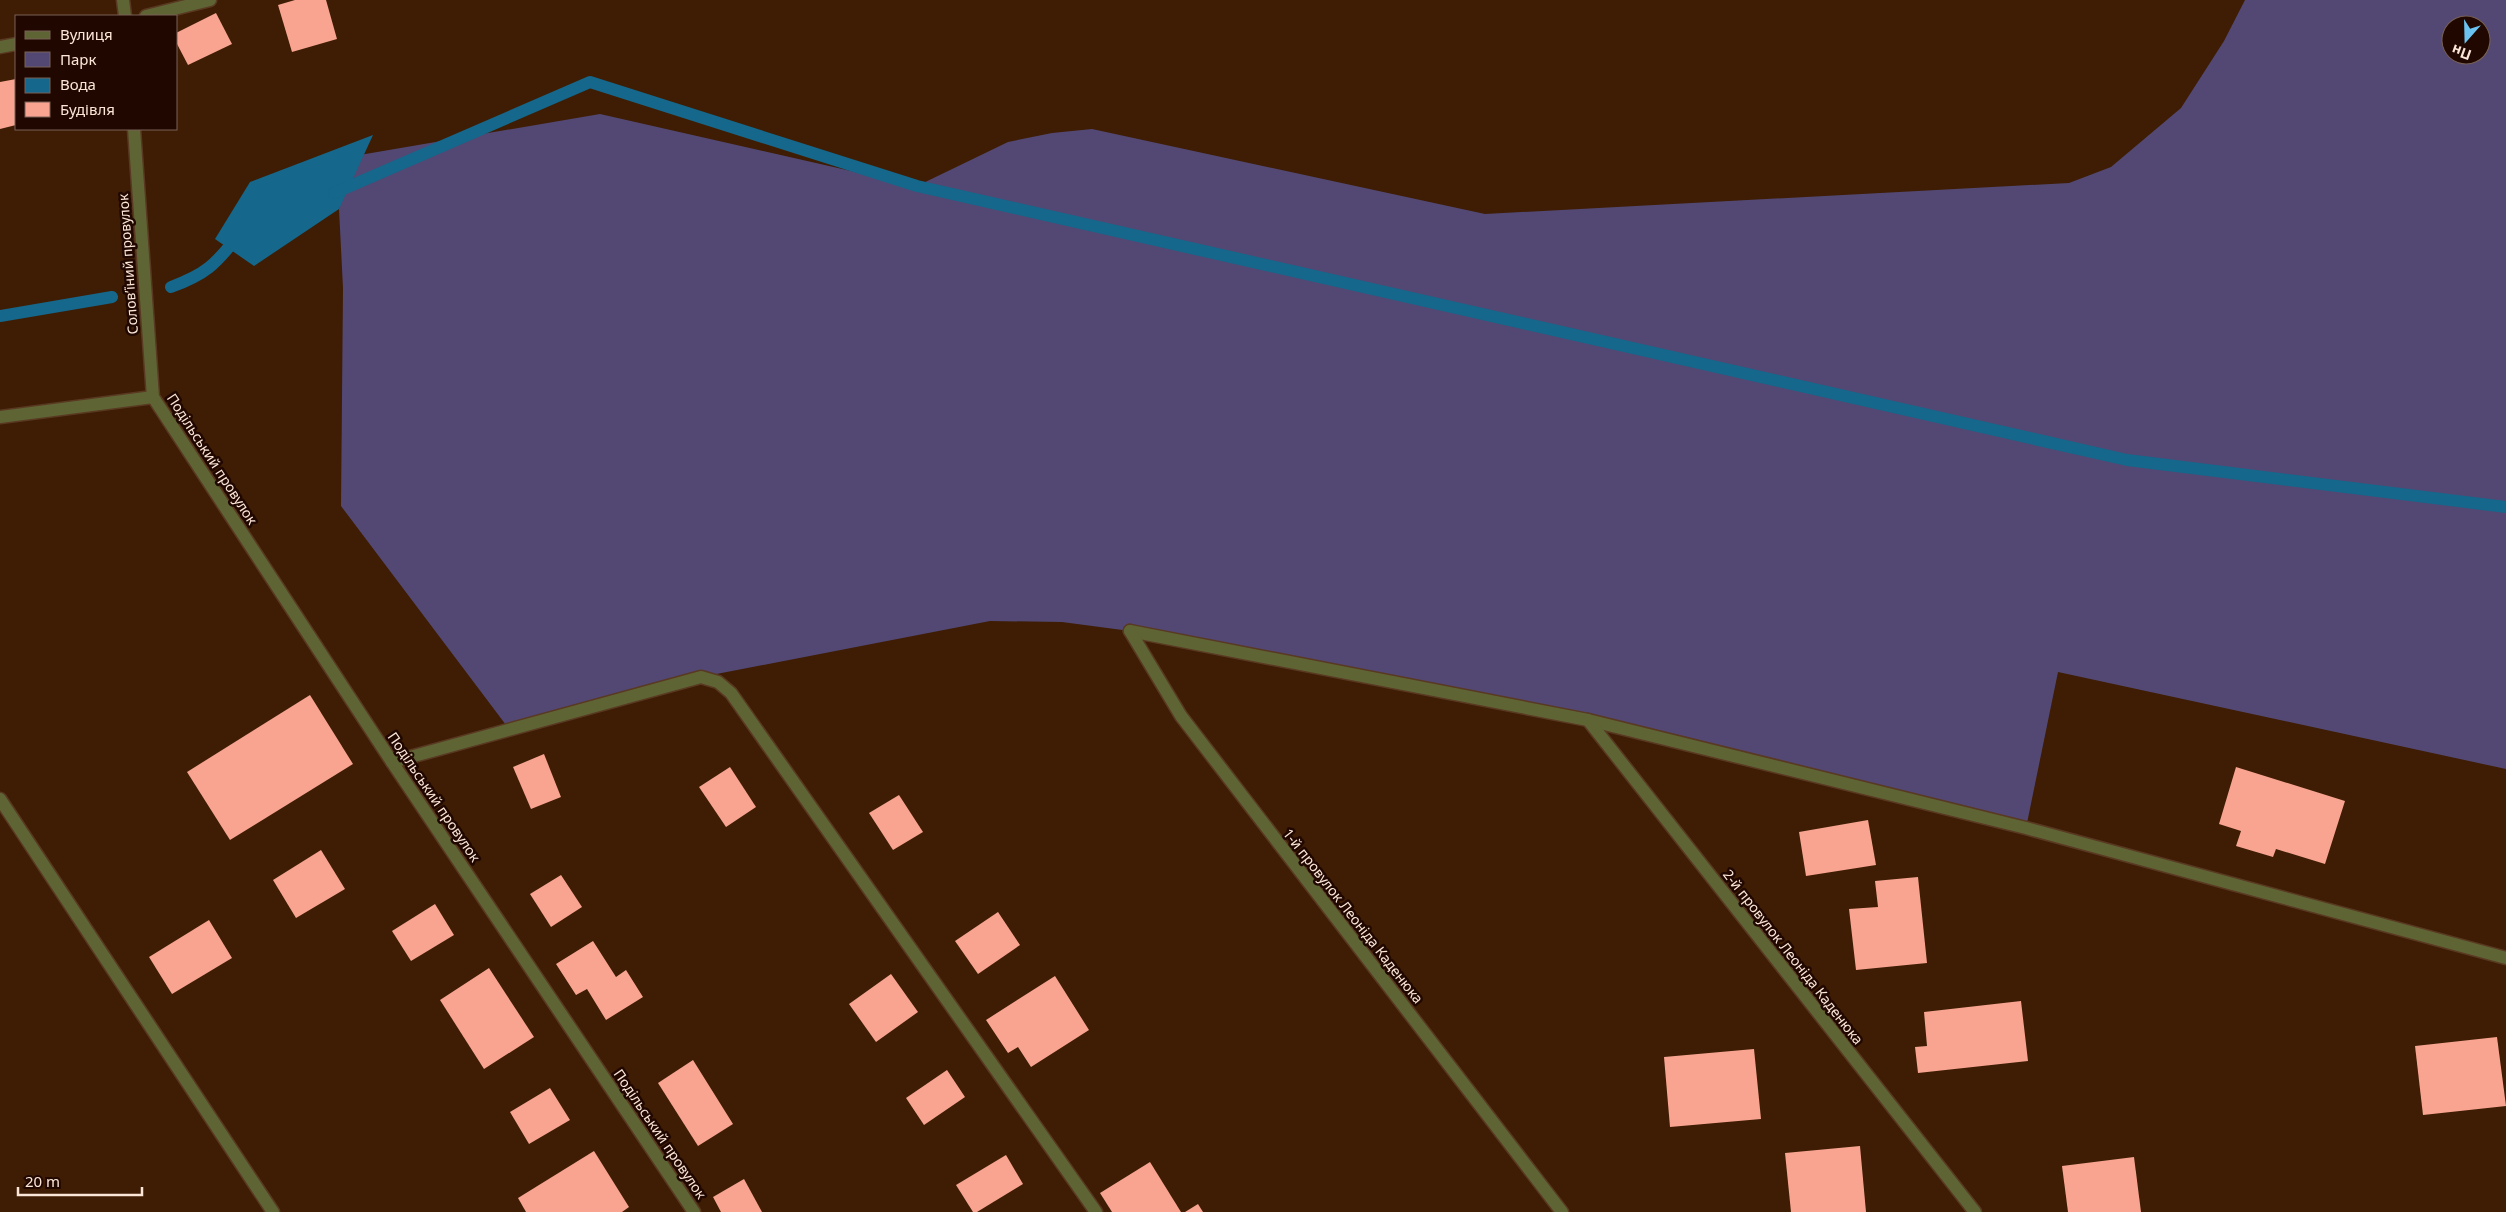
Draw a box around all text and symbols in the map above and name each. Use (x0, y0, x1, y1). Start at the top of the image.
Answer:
legend (15, 15, 178, 130)
north arrow (2441, 15, 2491, 65)
text: Вулиця (60, 24, 113, 44)
text: Пн (2449, 40, 2474, 65)
text: Парк (60, 49, 96, 69)
text: Вода (60, 74, 96, 94)
text: Будівля (60, 99, 115, 119)
street label: Соловʼїний провулок (113, 193, 142, 335)
street label: Подільський провулок (163, 389, 262, 528)
street label: Подільський провулок (384, 728, 485, 866)
street label: 1-й провулок Леоніда Каденюка (1279, 824, 1428, 1007)
street label: 2-й провулок Леоніда Каденюка (1719, 865, 1868, 1048)
street label: Подільський провулок (610, 1065, 711, 1203)
scale bar (18, 1164, 141, 1196)
text: 20 m (25, 1171, 60, 1191)

